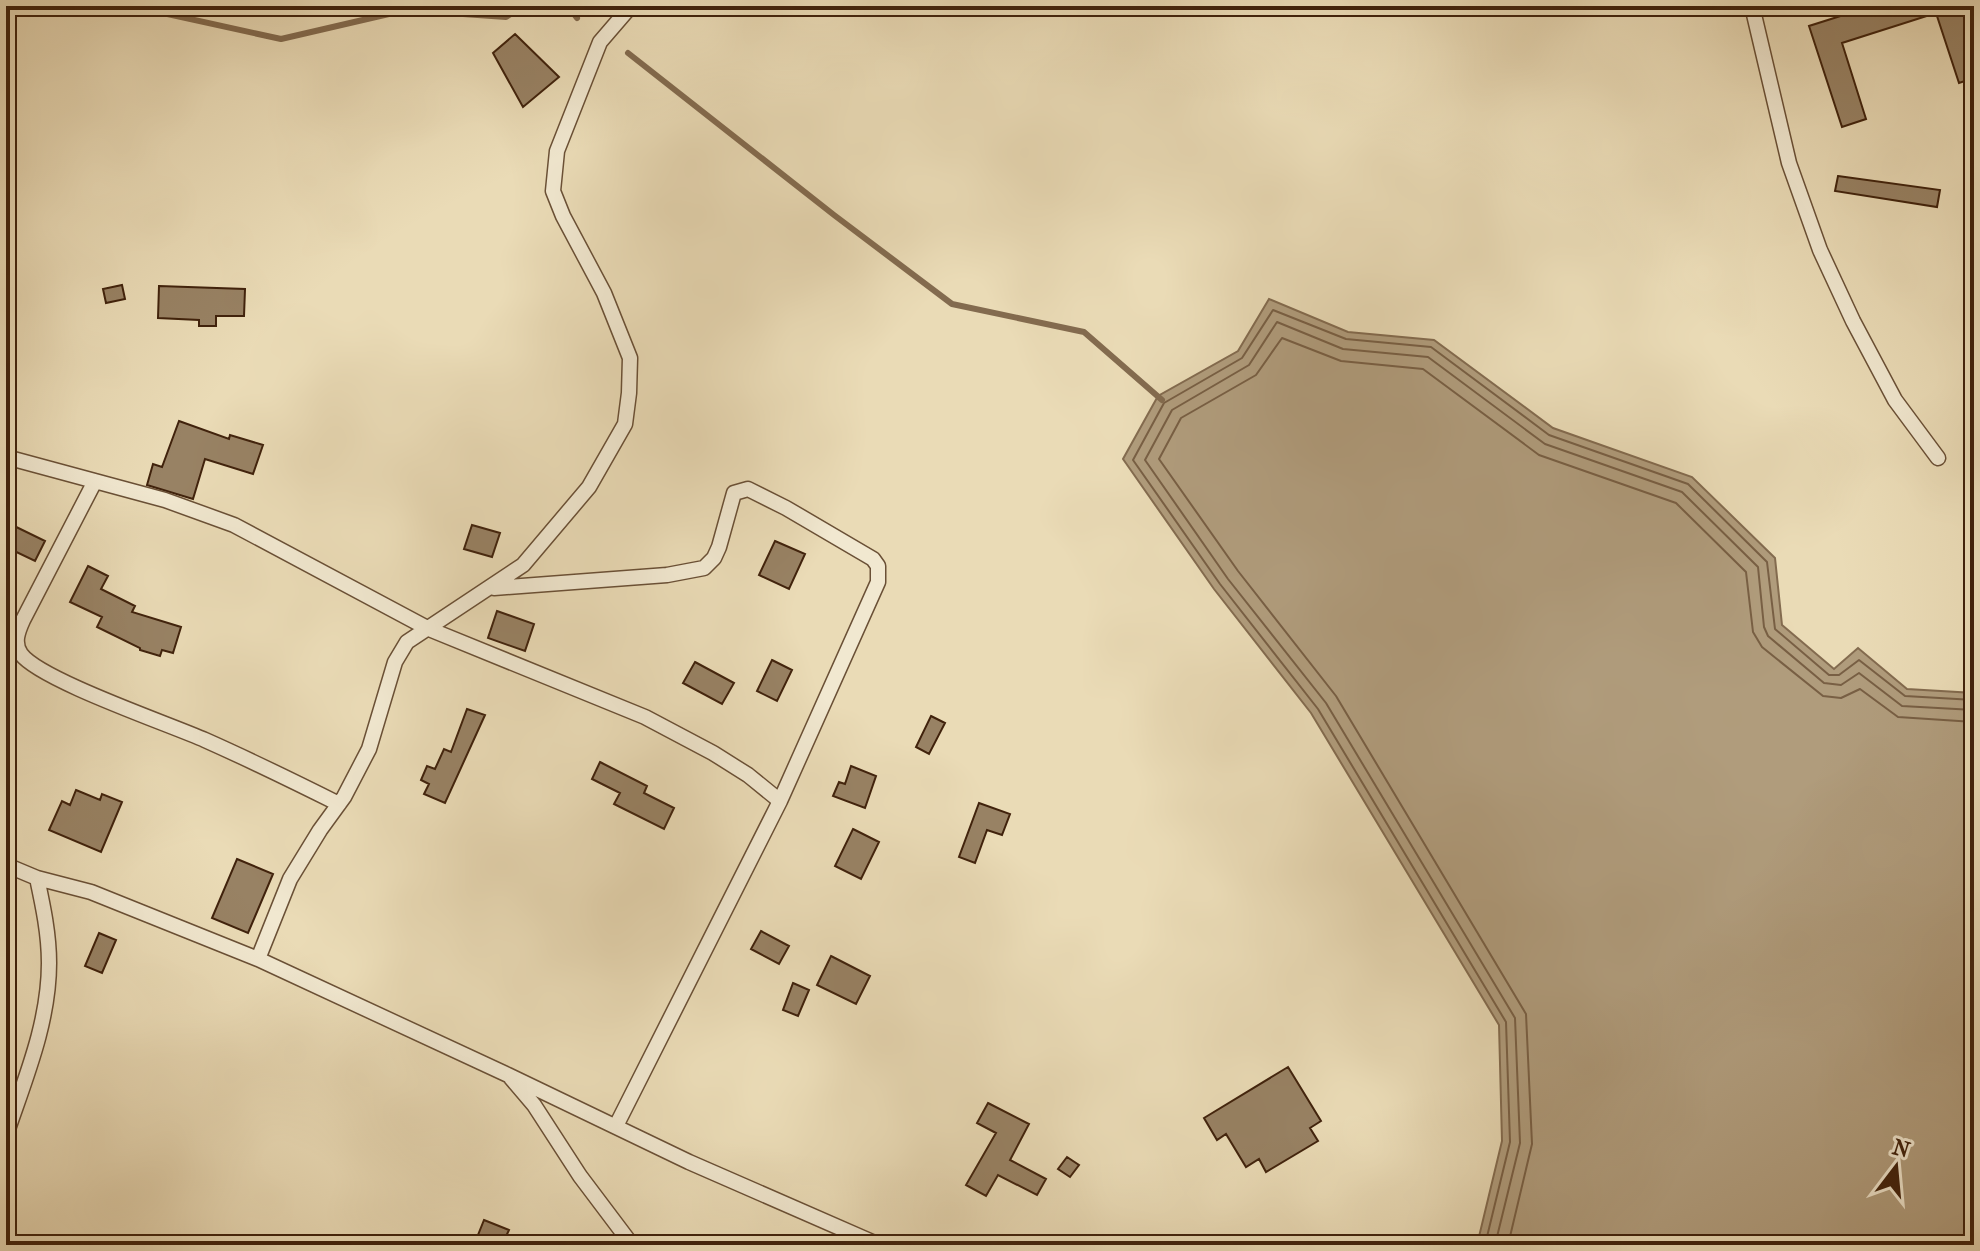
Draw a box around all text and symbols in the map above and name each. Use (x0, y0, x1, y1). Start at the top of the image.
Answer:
north arrow (1856, 1127, 1936, 1207)
text: N (1890, 1134, 1913, 1164)

